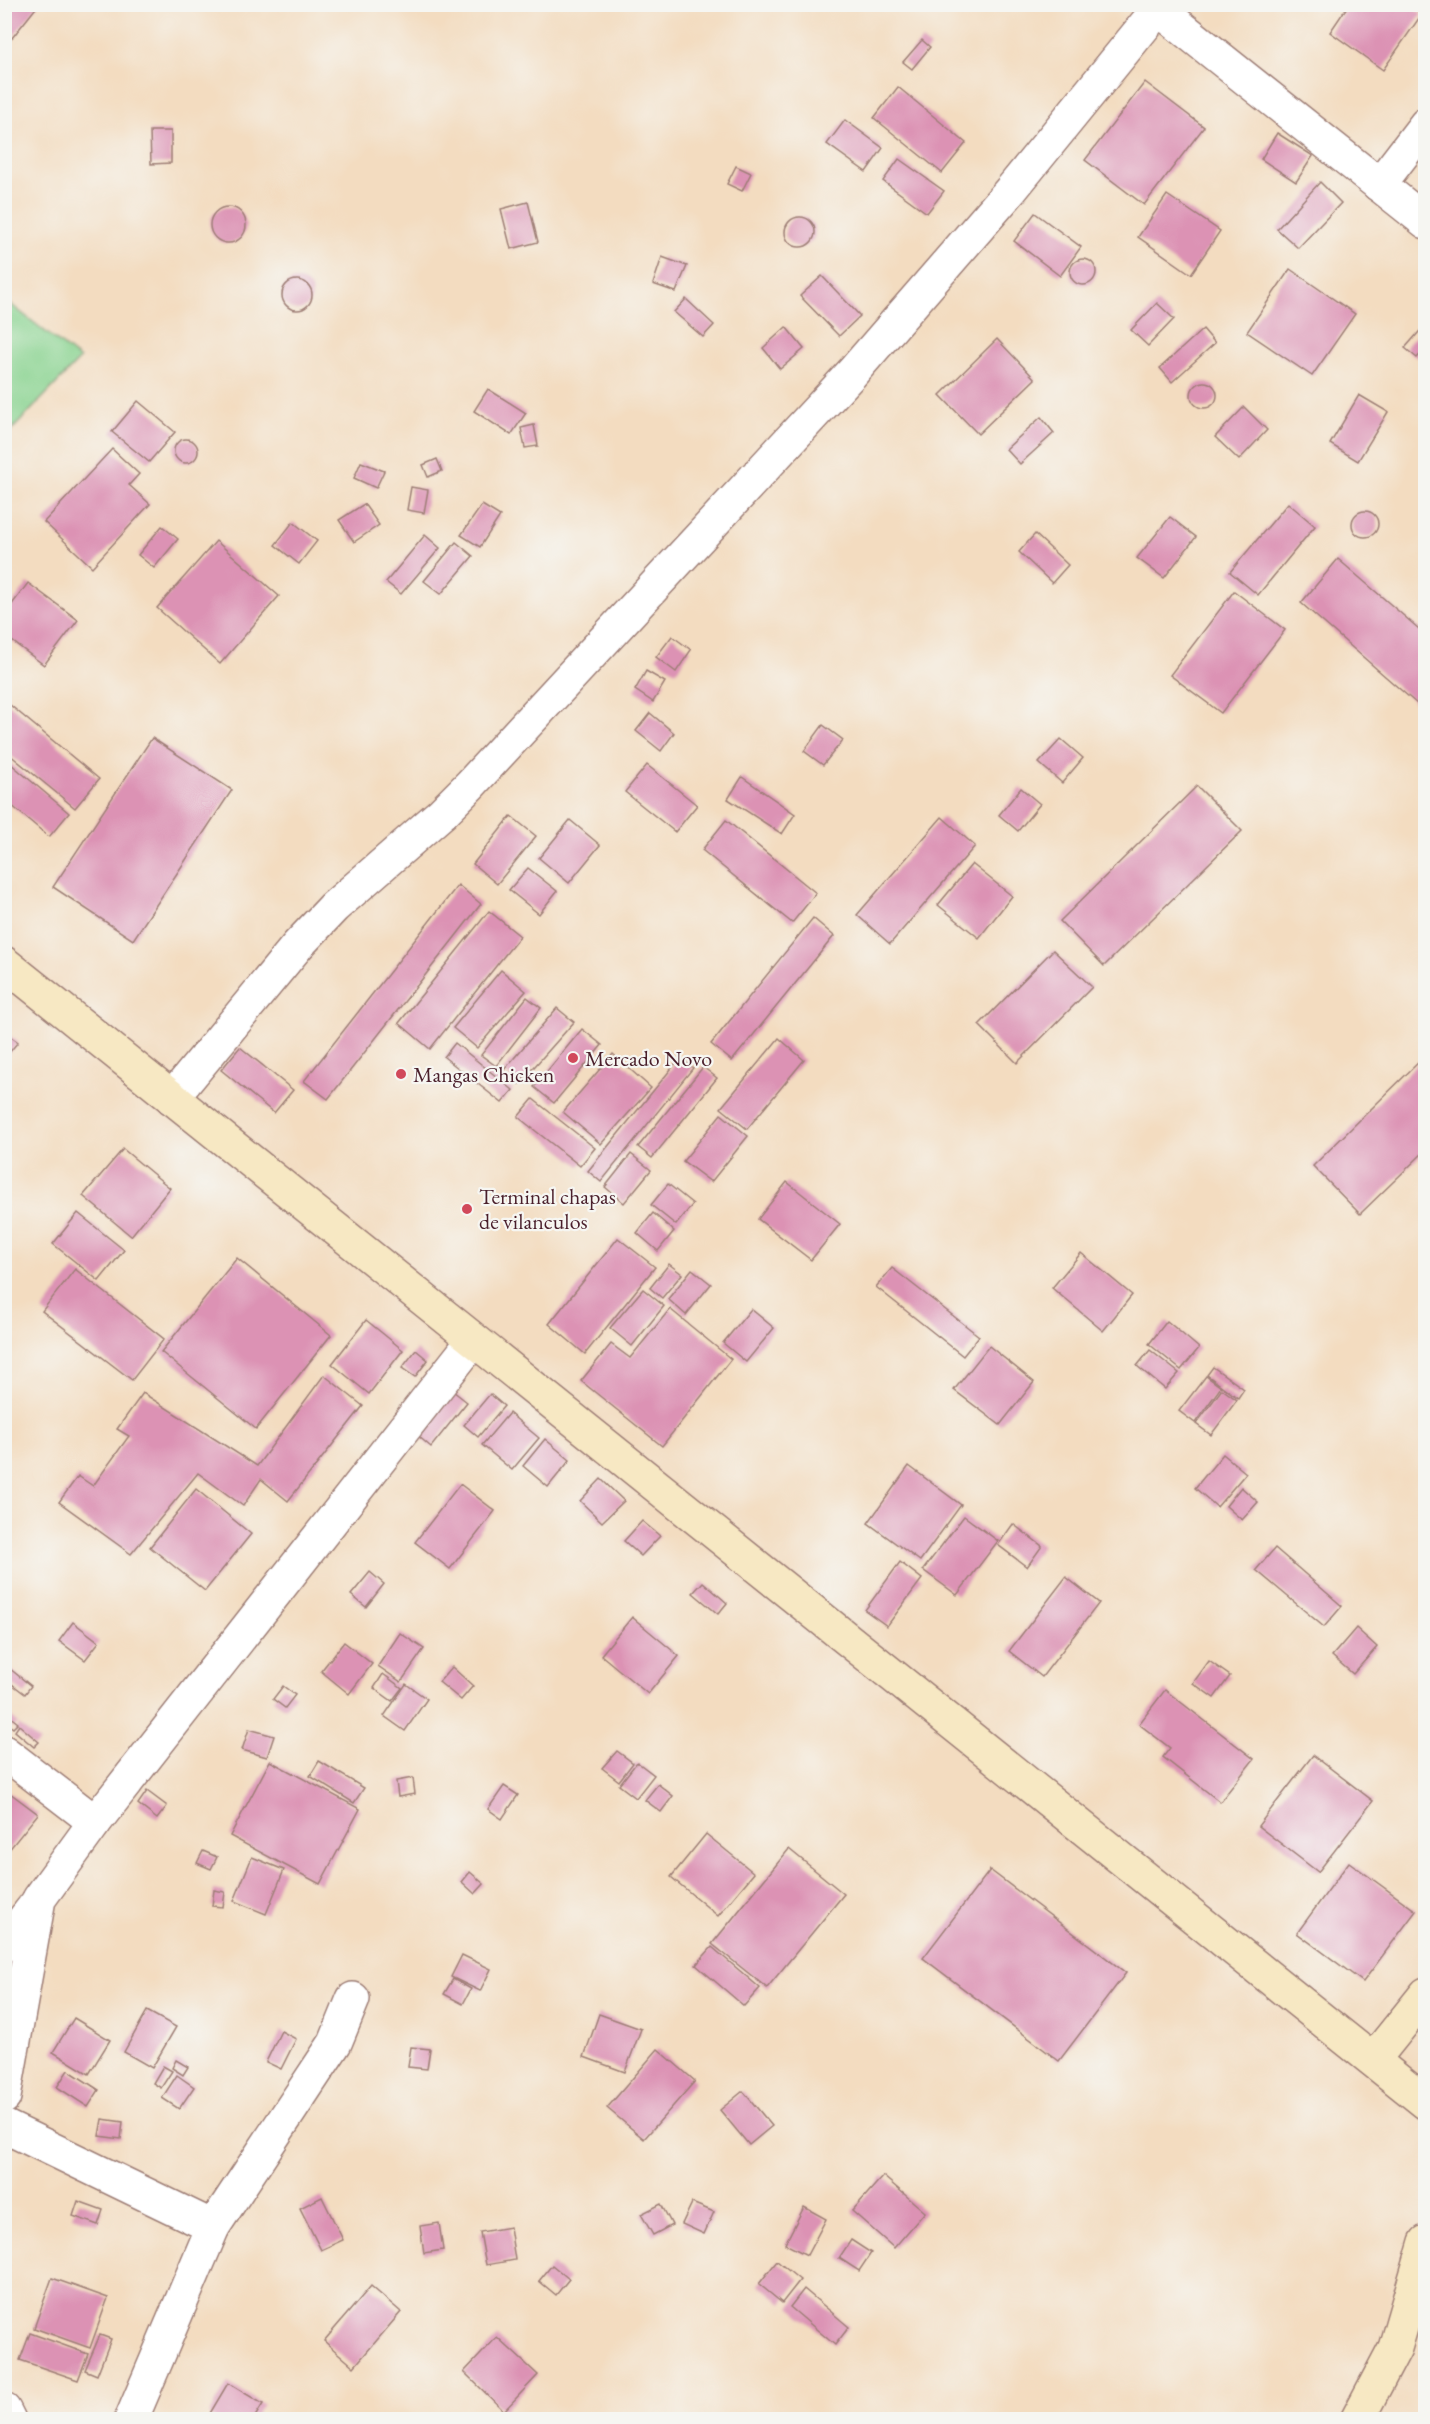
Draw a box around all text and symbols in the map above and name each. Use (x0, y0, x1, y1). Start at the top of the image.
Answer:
place label: Mercado Novo (585, 1044, 712, 1073)
marker: Mercado Novo (566, 1051, 580, 1065)
place label: Mangas Chicken (413, 1060, 555, 1089)
marker: Mangas Chicken (394, 1067, 408, 1081)
place label: Terminal chapas de vilanculos (479, 1182, 616, 1236)
marker: Terminal chapas de vilanculos (460, 1202, 474, 1216)

